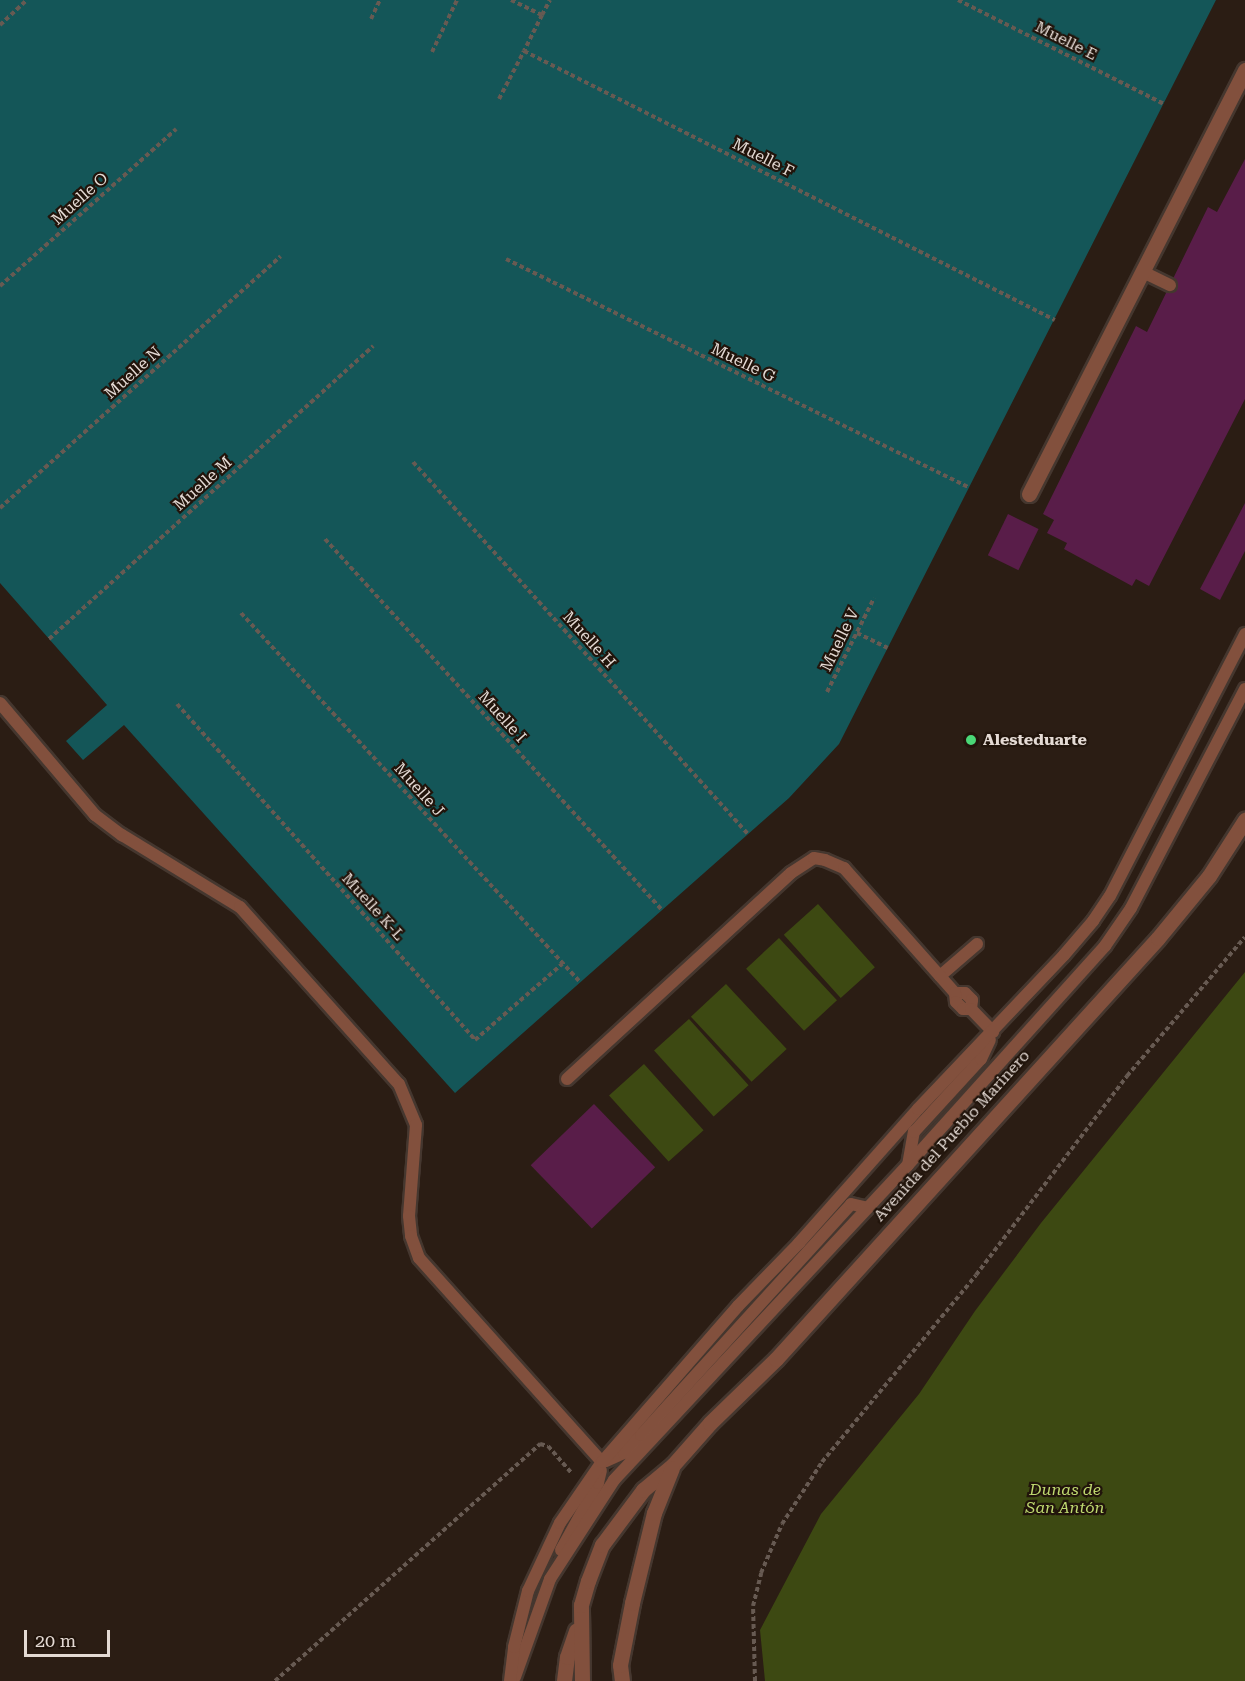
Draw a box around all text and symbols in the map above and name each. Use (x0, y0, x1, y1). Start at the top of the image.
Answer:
street label: Muelle E (1032, 17, 1100, 65)
street label: Muelle F (729, 134, 797, 182)
street label: Muelle O (48, 169, 112, 229)
street label: Muelle G (708, 339, 778, 387)
street label: Muelle N (101, 343, 165, 403)
street label: Muelle M (170, 453, 236, 515)
street label: Muelle V (817, 605, 863, 675)
street label: Muelle H (559, 608, 619, 672)
street label: Muelle I (474, 687, 530, 747)
place label: Alesteduarte (983, 730, 1087, 750)
marker: Alesteduarte (964, 733, 978, 747)
street label: Muelle J (390, 759, 448, 821)
street label: Muelle K-L (338, 869, 408, 945)
street label: Avenida del Pueblo Marinero (870, 1046, 1034, 1226)
park label: Dunas de San Antón (1026, 1480, 1104, 1518)
scale bar (27, 1618, 112, 1656)
text: 20 m (35, 1630, 76, 1651)

